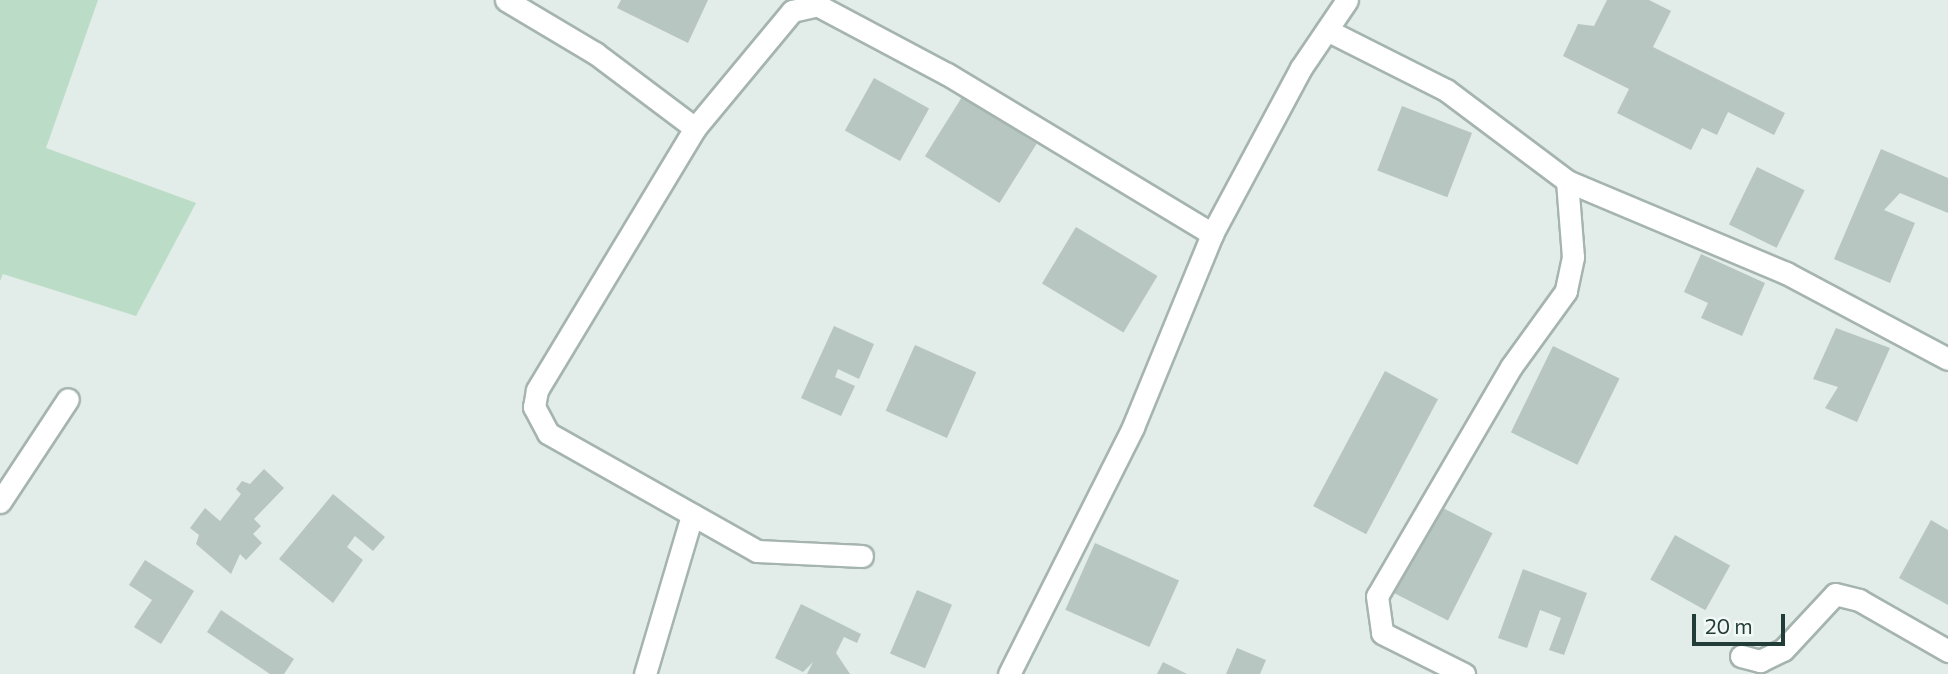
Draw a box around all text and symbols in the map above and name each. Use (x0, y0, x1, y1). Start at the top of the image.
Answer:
scale bar (1696, 600, 1789, 644)
text: 20 m (1705, 613, 1753, 638)

